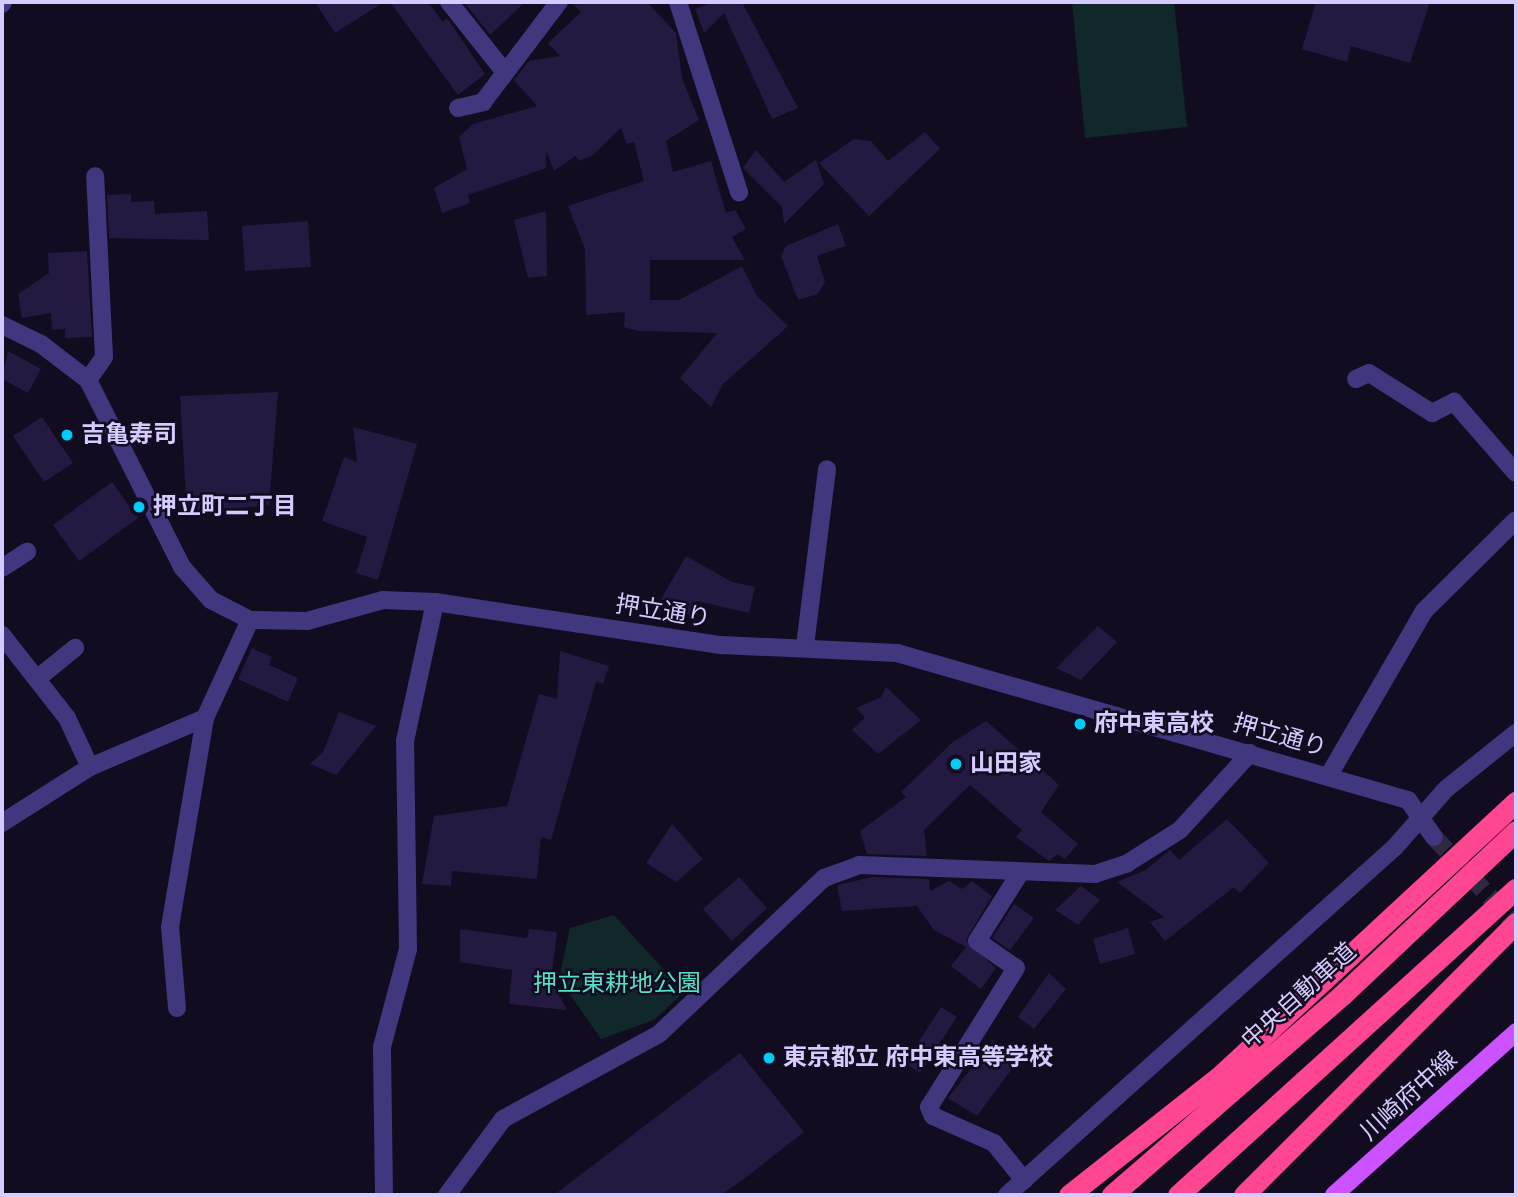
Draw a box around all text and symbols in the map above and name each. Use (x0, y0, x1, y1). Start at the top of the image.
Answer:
place label: 吉亀寿司 (81, 421, 177, 449)
marker: 吉亀寿司 (59, 427, 75, 443)
place label: 押立町二丁目 (153, 493, 297, 521)
marker: 押立町二丁目 (131, 499, 147, 515)
street label: 押立通り (613, 590, 713, 634)
street label: 押立通り (1230, 709, 1330, 763)
place label: 府中東高校 (1094, 710, 1214, 738)
marker: 府中東高校 (1072, 716, 1088, 732)
place label: 山田家 (970, 750, 1042, 778)
marker: 山田家 (948, 756, 964, 772)
street label: 中央自動車道 (1236, 937, 1362, 1055)
park label: 押立東耕地公園 (533, 970, 701, 998)
place label: 東京都立 府中東高等学校 (783, 1044, 1053, 1072)
street label: 川崎府中線 (1355, 1045, 1463, 1147)
marker: 東京都立 府中東高等学校 (761, 1050, 777, 1066)

